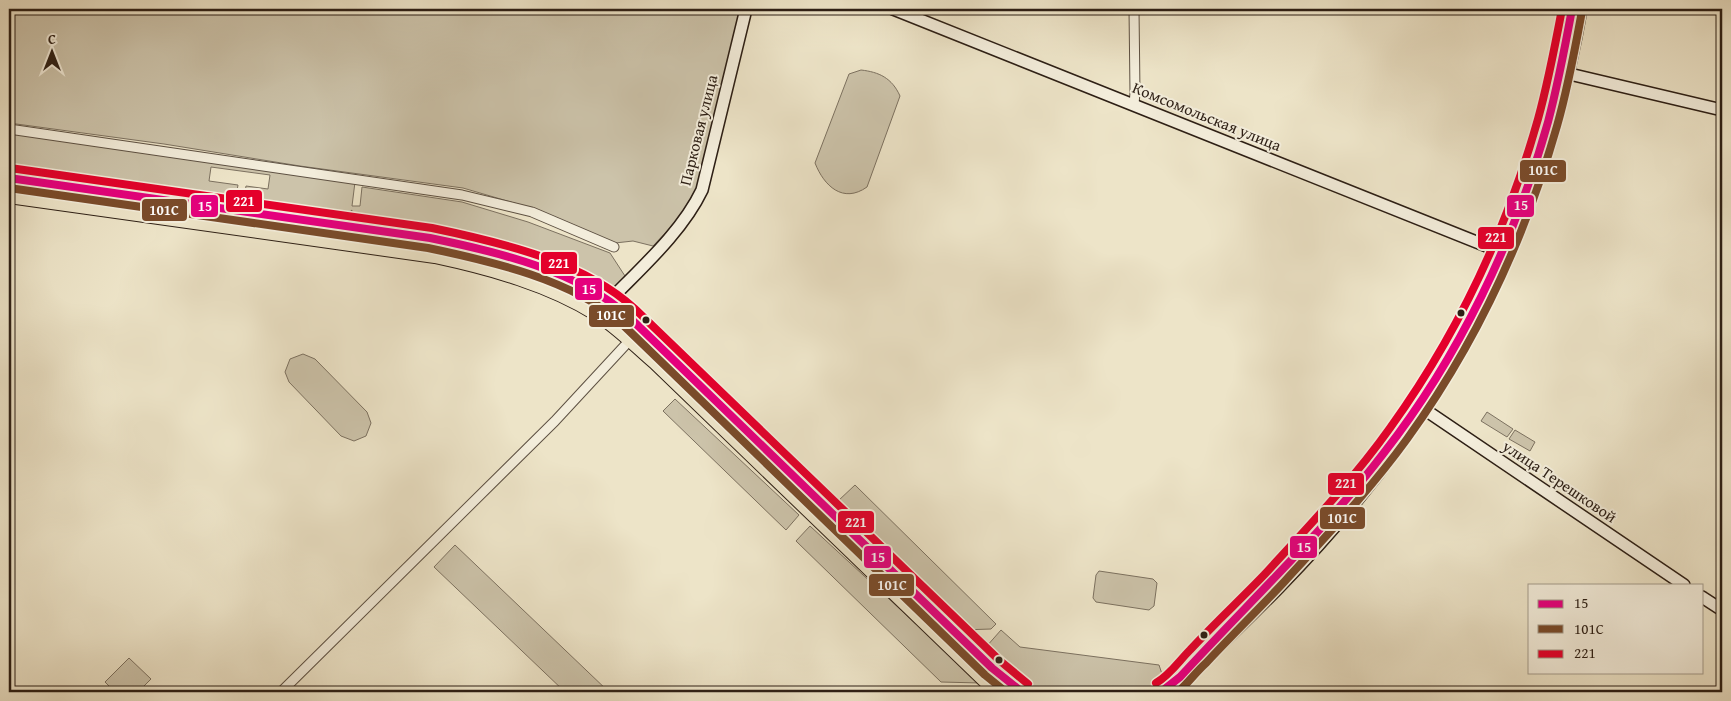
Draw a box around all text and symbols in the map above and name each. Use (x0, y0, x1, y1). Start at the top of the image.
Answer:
north arrow (28, 28, 78, 78)
text: С (48, 29, 56, 49)
street label: Парковая улица (673, 72, 723, 188)
street label: Комсомольская улица (1129, 75, 1285, 157)
line badge: 101С (1519, 159, 1567, 183)
text: 101С (1528, 160, 1558, 180)
line badge: 221 (225, 189, 263, 213)
text: 221 (233, 191, 255, 211)
line badge: 15 (190, 194, 219, 218)
line badge: 15 (1506, 194, 1535, 218)
text: 15 (1514, 195, 1528, 215)
text: 15 (198, 196, 212, 216)
line badge: 101С (141, 198, 188, 222)
text: 101С (149, 200, 179, 220)
line badge: 221 (1477, 226, 1515, 250)
text: 221 (1485, 227, 1507, 247)
line badge: 221 (540, 251, 578, 275)
text: 221 (548, 253, 570, 273)
line badge: 15 (574, 277, 603, 301)
text: 15 (582, 279, 596, 299)
line badge: 101С (588, 304, 635, 328)
text: 101С (596, 305, 626, 325)
unlabelled marker (1456, 308, 1466, 318)
unlabelled marker (641, 315, 651, 325)
street label: улица Терешковой (1497, 433, 1622, 529)
line badge: 221 (1327, 472, 1365, 496)
text: 221 (1335, 473, 1357, 493)
line badge: 101С (1319, 506, 1366, 530)
text: 101С (1327, 508, 1357, 528)
line badge: 221 (837, 510, 875, 534)
text: 221 (845, 512, 867, 532)
line badge: 15 (1289, 535, 1318, 559)
text: 15 (1297, 537, 1311, 557)
line badge: 15 (863, 545, 892, 569)
text: 15 (871, 547, 885, 567)
line badge: 101С (868, 573, 915, 597)
text: 101С (877, 575, 907, 595)
legend (1528, 584, 1704, 674)
text: 15 (1574, 592, 1588, 613)
text: 101С (1574, 618, 1604, 639)
unlabelled marker (1199, 630, 1209, 640)
text: 221 (1574, 642, 1596, 663)
unlabelled marker (994, 655, 1004, 665)

